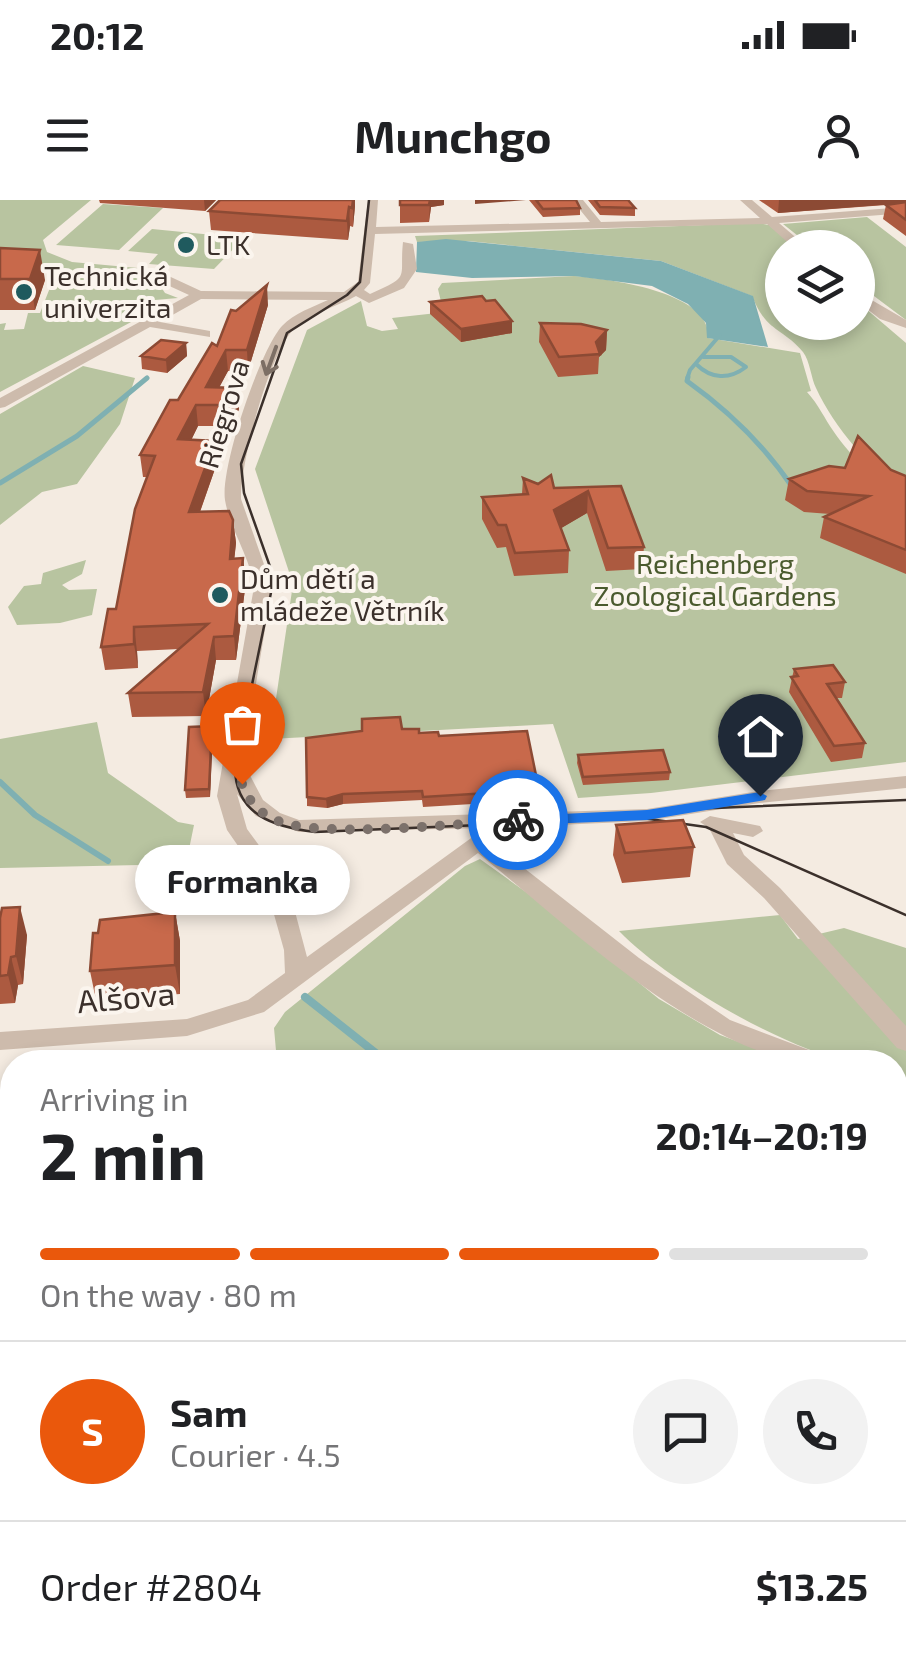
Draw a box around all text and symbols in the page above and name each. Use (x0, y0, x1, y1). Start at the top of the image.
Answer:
text: 20:12 (50, 12, 144, 58)
icon: menu (40, 108, 95, 163)
text: Munchgo (354, 108, 552, 162)
icon: person (811, 108, 866, 163)
place label: LTK (206, 227, 251, 261)
map controls (765, 230, 875, 340)
button: layers (765, 230, 875, 340)
marker: LTK (175, 234, 197, 256)
place label: Technická univerzita (44, 258, 171, 324)
marker: Technická univerzita (13, 281, 35, 303)
one-way arrow (261, 344, 279, 375)
street label: Riegrova (190, 355, 256, 472)
park label: Reichenberg Zoological Gardens (594, 546, 836, 612)
place label: Dům dětí a mládeže Větrník (240, 561, 445, 627)
marker: Dům dětí a mládeže Větrník (209, 584, 231, 606)
pin (200, 682, 285, 785)
pin (718, 694, 803, 797)
icon: bag (215, 697, 270, 752)
icon: home (733, 709, 788, 764)
courier (468, 770, 568, 870)
icon: bike (491, 793, 546, 848)
callout: Formanka (134, 844, 350, 914)
text: Formanka (167, 861, 318, 899)
street label: Alšova (75, 973, 176, 1019)
text: Arriving in (40, 1079, 189, 1117)
text: 20:14–20:19 (656, 1112, 868, 1158)
text: 2 min (40, 1115, 206, 1193)
text: On the way · 80 m (40, 1275, 297, 1313)
button: chat (633, 1379, 738, 1484)
button: phone (763, 1379, 868, 1484)
text: Sam (170, 1389, 247, 1435)
text: S (81, 1408, 104, 1454)
text: Courier · 4.5 (170, 1435, 341, 1473)
text: Order #2804 (40, 1563, 262, 1609)
text: $13.25 (756, 1563, 868, 1609)

